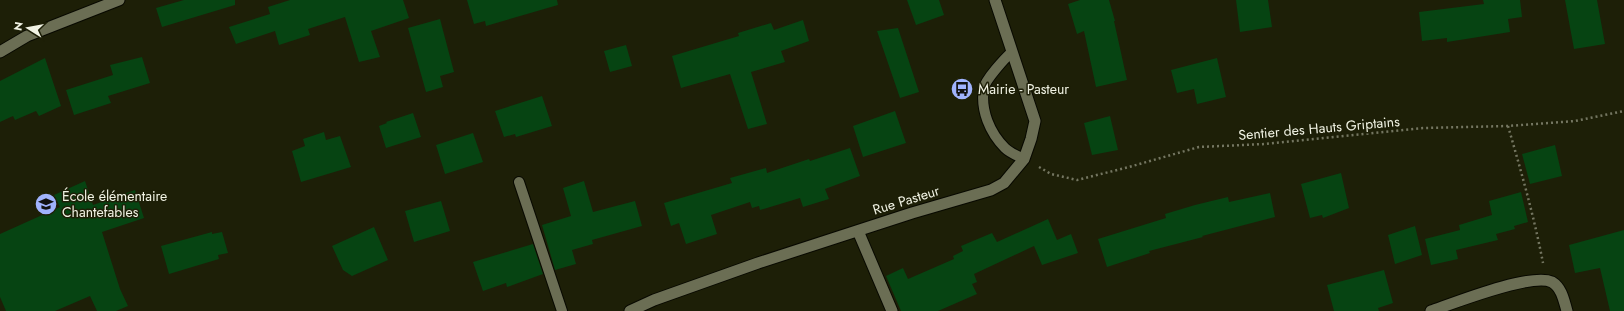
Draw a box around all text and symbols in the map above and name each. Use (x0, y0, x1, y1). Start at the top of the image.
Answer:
north arrow (8, 8, 48, 48)
text: N (9, 20, 27, 32)
bus stop icon: Mairie - Pasteur (949, 76, 975, 102)
place label: Mairie - Pasteur (978, 79, 1069, 99)
street label: Sentier des Hauts Griptains (1238, 111, 1401, 145)
street label: Rue Pasteur (870, 180, 942, 220)
place label: École élémentaire Chantefables (62, 186, 167, 222)
school or university icon: École élémentaire Chantefables (33, 191, 59, 217)

